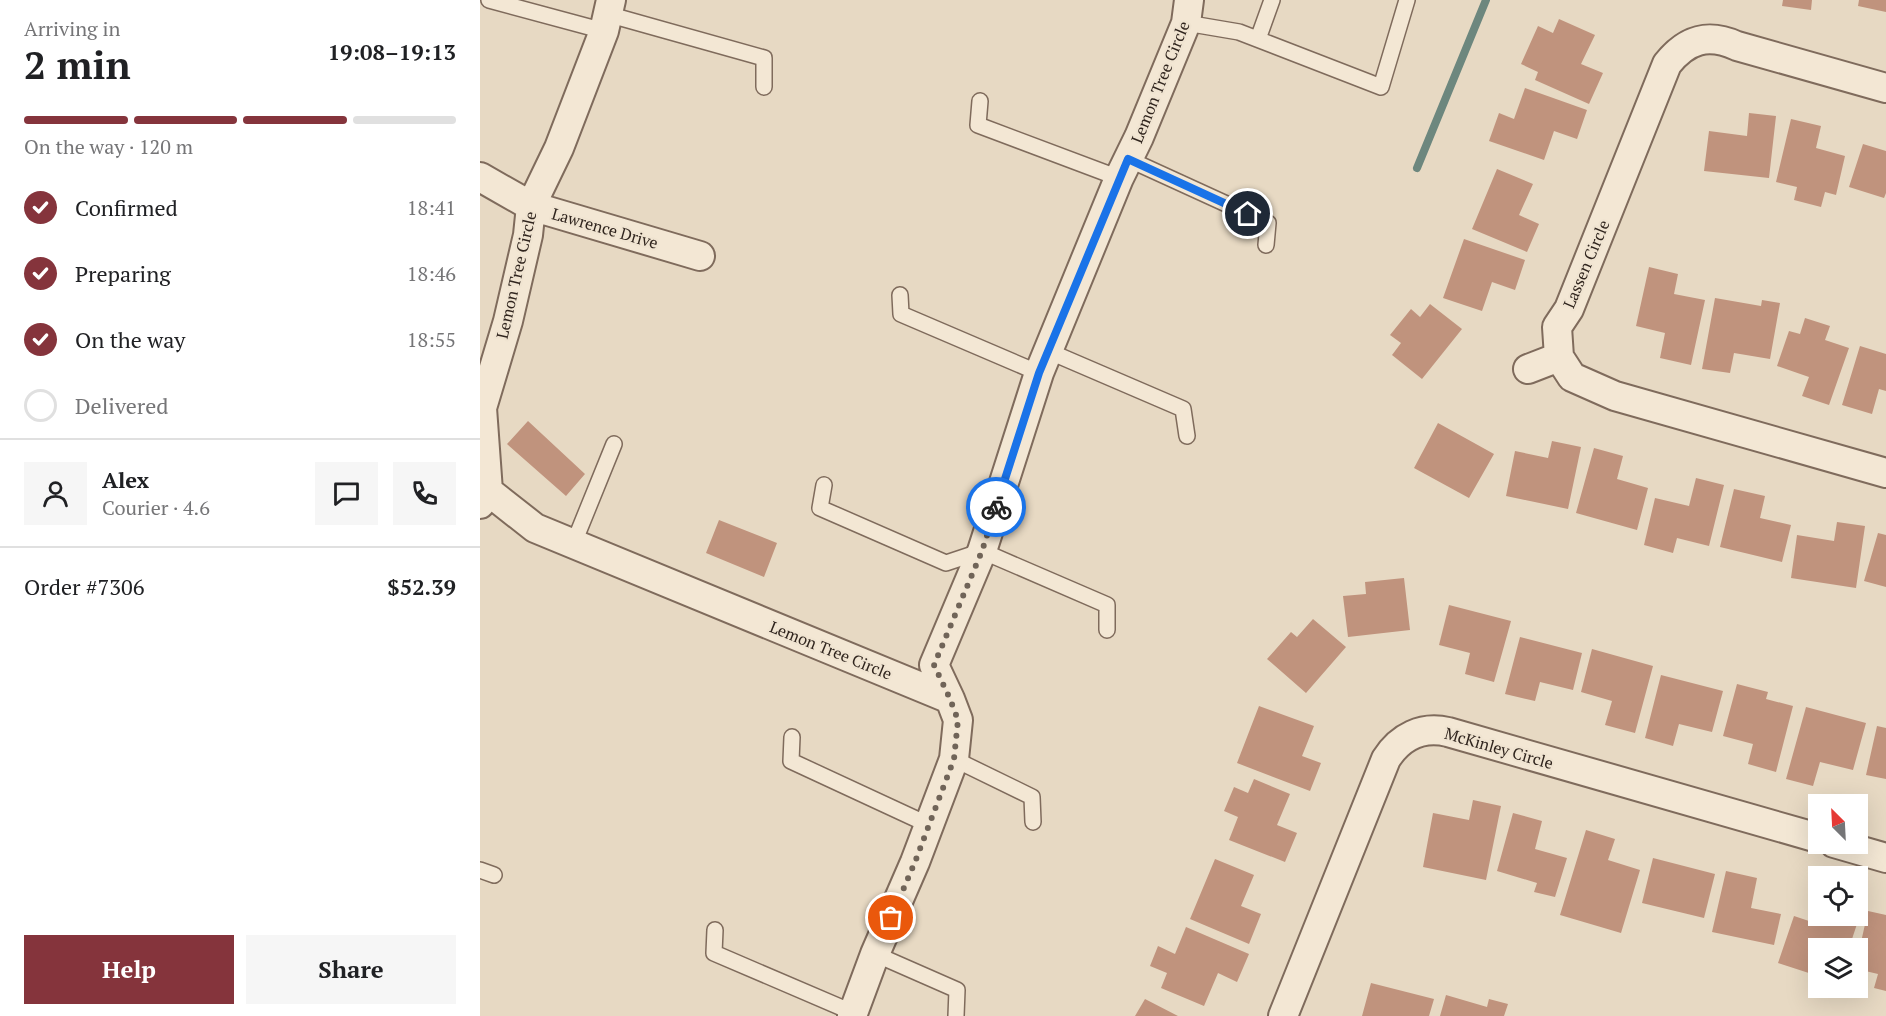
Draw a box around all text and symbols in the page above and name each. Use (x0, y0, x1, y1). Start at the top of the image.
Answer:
text: Arriving in (24, 15, 120, 42)
street label: Lemon Tree Circle (1125, 18, 1195, 146)
text: 19:08–19:13 (328, 37, 456, 66)
text: 2 min (24, 38, 131, 90)
text: On the way · 120 m (24, 133, 193, 160)
pin (1222, 188, 1273, 239)
icon: check (24, 191, 57, 224)
text: Confirmed (75, 193, 178, 222)
text: 18:41 (407, 194, 456, 221)
icon: home (1231, 197, 1264, 230)
street label: Lawrence Drive (549, 202, 661, 254)
street label: Lemon Tree Circle (491, 209, 541, 341)
street label: Lassen Circle (1558, 217, 1614, 311)
icon: check (24, 257, 57, 290)
text: Preparing (75, 259, 171, 288)
text: 18:46 (407, 260, 456, 287)
icon: check (24, 323, 57, 356)
text: On the way (75, 325, 185, 354)
text: 18:55 (407, 326, 456, 353)
text: Delivered (75, 391, 168, 420)
button: person (24, 462, 87, 525)
button: chat (315, 462, 378, 525)
button: phone (393, 462, 456, 525)
text: Alex (102, 465, 149, 494)
courier (966, 477, 1026, 537)
icon: bike (980, 491, 1013, 524)
text: Courier · 4.6 (102, 494, 210, 521)
text: Order #7306 (24, 572, 144, 601)
text: $52.39 (387, 572, 456, 601)
street label: Lemon Tree Circle (767, 615, 895, 685)
street label: McKinley Circle (1442, 722, 1556, 774)
north arrow (1808, 794, 1868, 854)
map controls (1808, 794, 1868, 998)
button: locate (1808, 866, 1868, 926)
pin (865, 892, 916, 943)
icon: bag (874, 901, 907, 934)
button: Help (24, 935, 234, 1004)
button: Share (246, 935, 456, 1004)
button: layers (1808, 938, 1868, 998)

